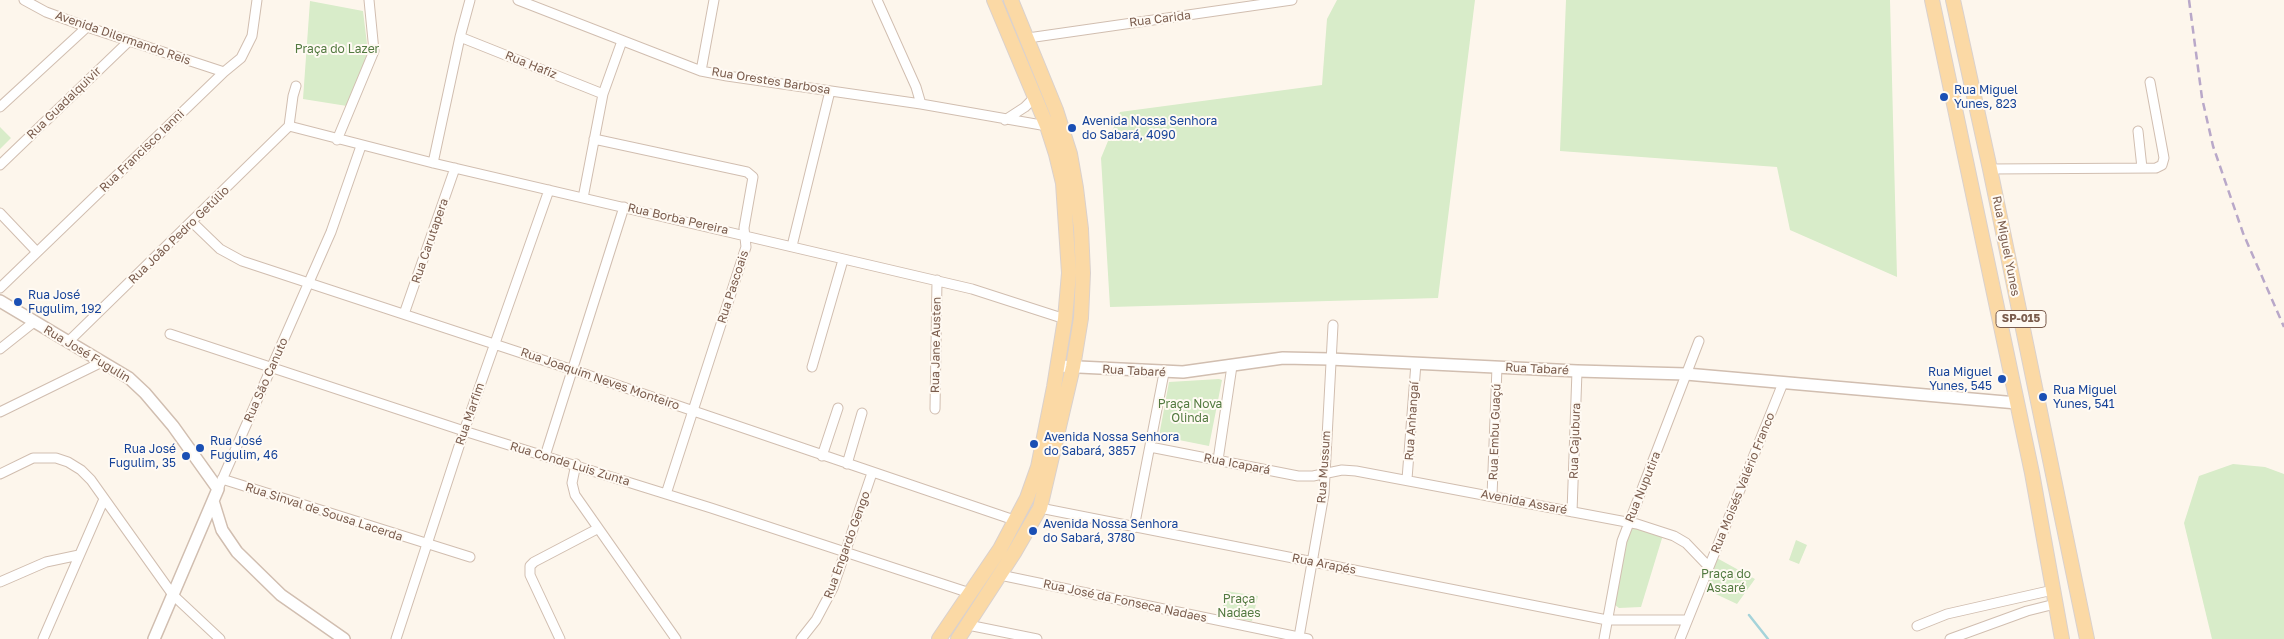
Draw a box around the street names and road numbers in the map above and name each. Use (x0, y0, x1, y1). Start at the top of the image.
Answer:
street label: Avenida Dilermando Reis (53, 8, 193, 68)
street label: Rua Carida (1128, 8, 1192, 30)
street label: Rua Hafiz (503, 48, 559, 82)
street label: Rua Guadalquivir (24, 64, 104, 142)
street label: Rua Orestes Barbosa (711, 64, 831, 98)
street label: Rua Francisco Ianni (97, 107, 187, 195)
street label: Rua João Pedro Getúlio (126, 183, 232, 287)
street label: Rua Miguel Yunes (1989, 195, 2023, 297)
street label: Rua Carutapera (409, 197, 451, 285)
street label: Rua Borba Pereira (626, 200, 730, 238)
street label: Rua Pascoais (714, 249, 752, 325)
street label: Rua Jane Austen (928, 297, 944, 393)
road number: SP-015 (1996, 310, 2046, 328)
street label: Rua José Fugulin (41, 322, 133, 386)
street label: Rua São Canuto (241, 335, 291, 425)
street label: Rua Joaquim Neves Monteiro (519, 345, 681, 413)
street label: Rua Tabaré (1505, 360, 1569, 378)
street label: Rua Tabaré (1102, 362, 1166, 380)
street label: Rua Marfim (453, 381, 487, 447)
street label: Rua Anhangaí (1402, 381, 1422, 461)
street label: Rua Embu Guaçú (1486, 383, 1504, 481)
street label: Rua Cajubura (1566, 403, 1584, 479)
street label: Rua Moisés Valério Franco (1708, 410, 1778, 556)
street label: Rua Mussum (1314, 430, 1334, 504)
street label: Rua Conde Luis Zunta (508, 439, 632, 489)
street label: Rua Nuputira (1622, 449, 1664, 525)
street label: Rua Icapará (1202, 450, 1272, 478)
street label: Rua Sinval de Sousa Lacerda (244, 480, 404, 544)
street label: Avenida Assaré (1480, 487, 1568, 517)
street label: Rua Engardo Gengo (821, 489, 873, 601)
street label: Rua Arapés (1291, 551, 1357, 577)
street label: Rua José da Fonseca Nadaes (1042, 577, 1208, 625)

